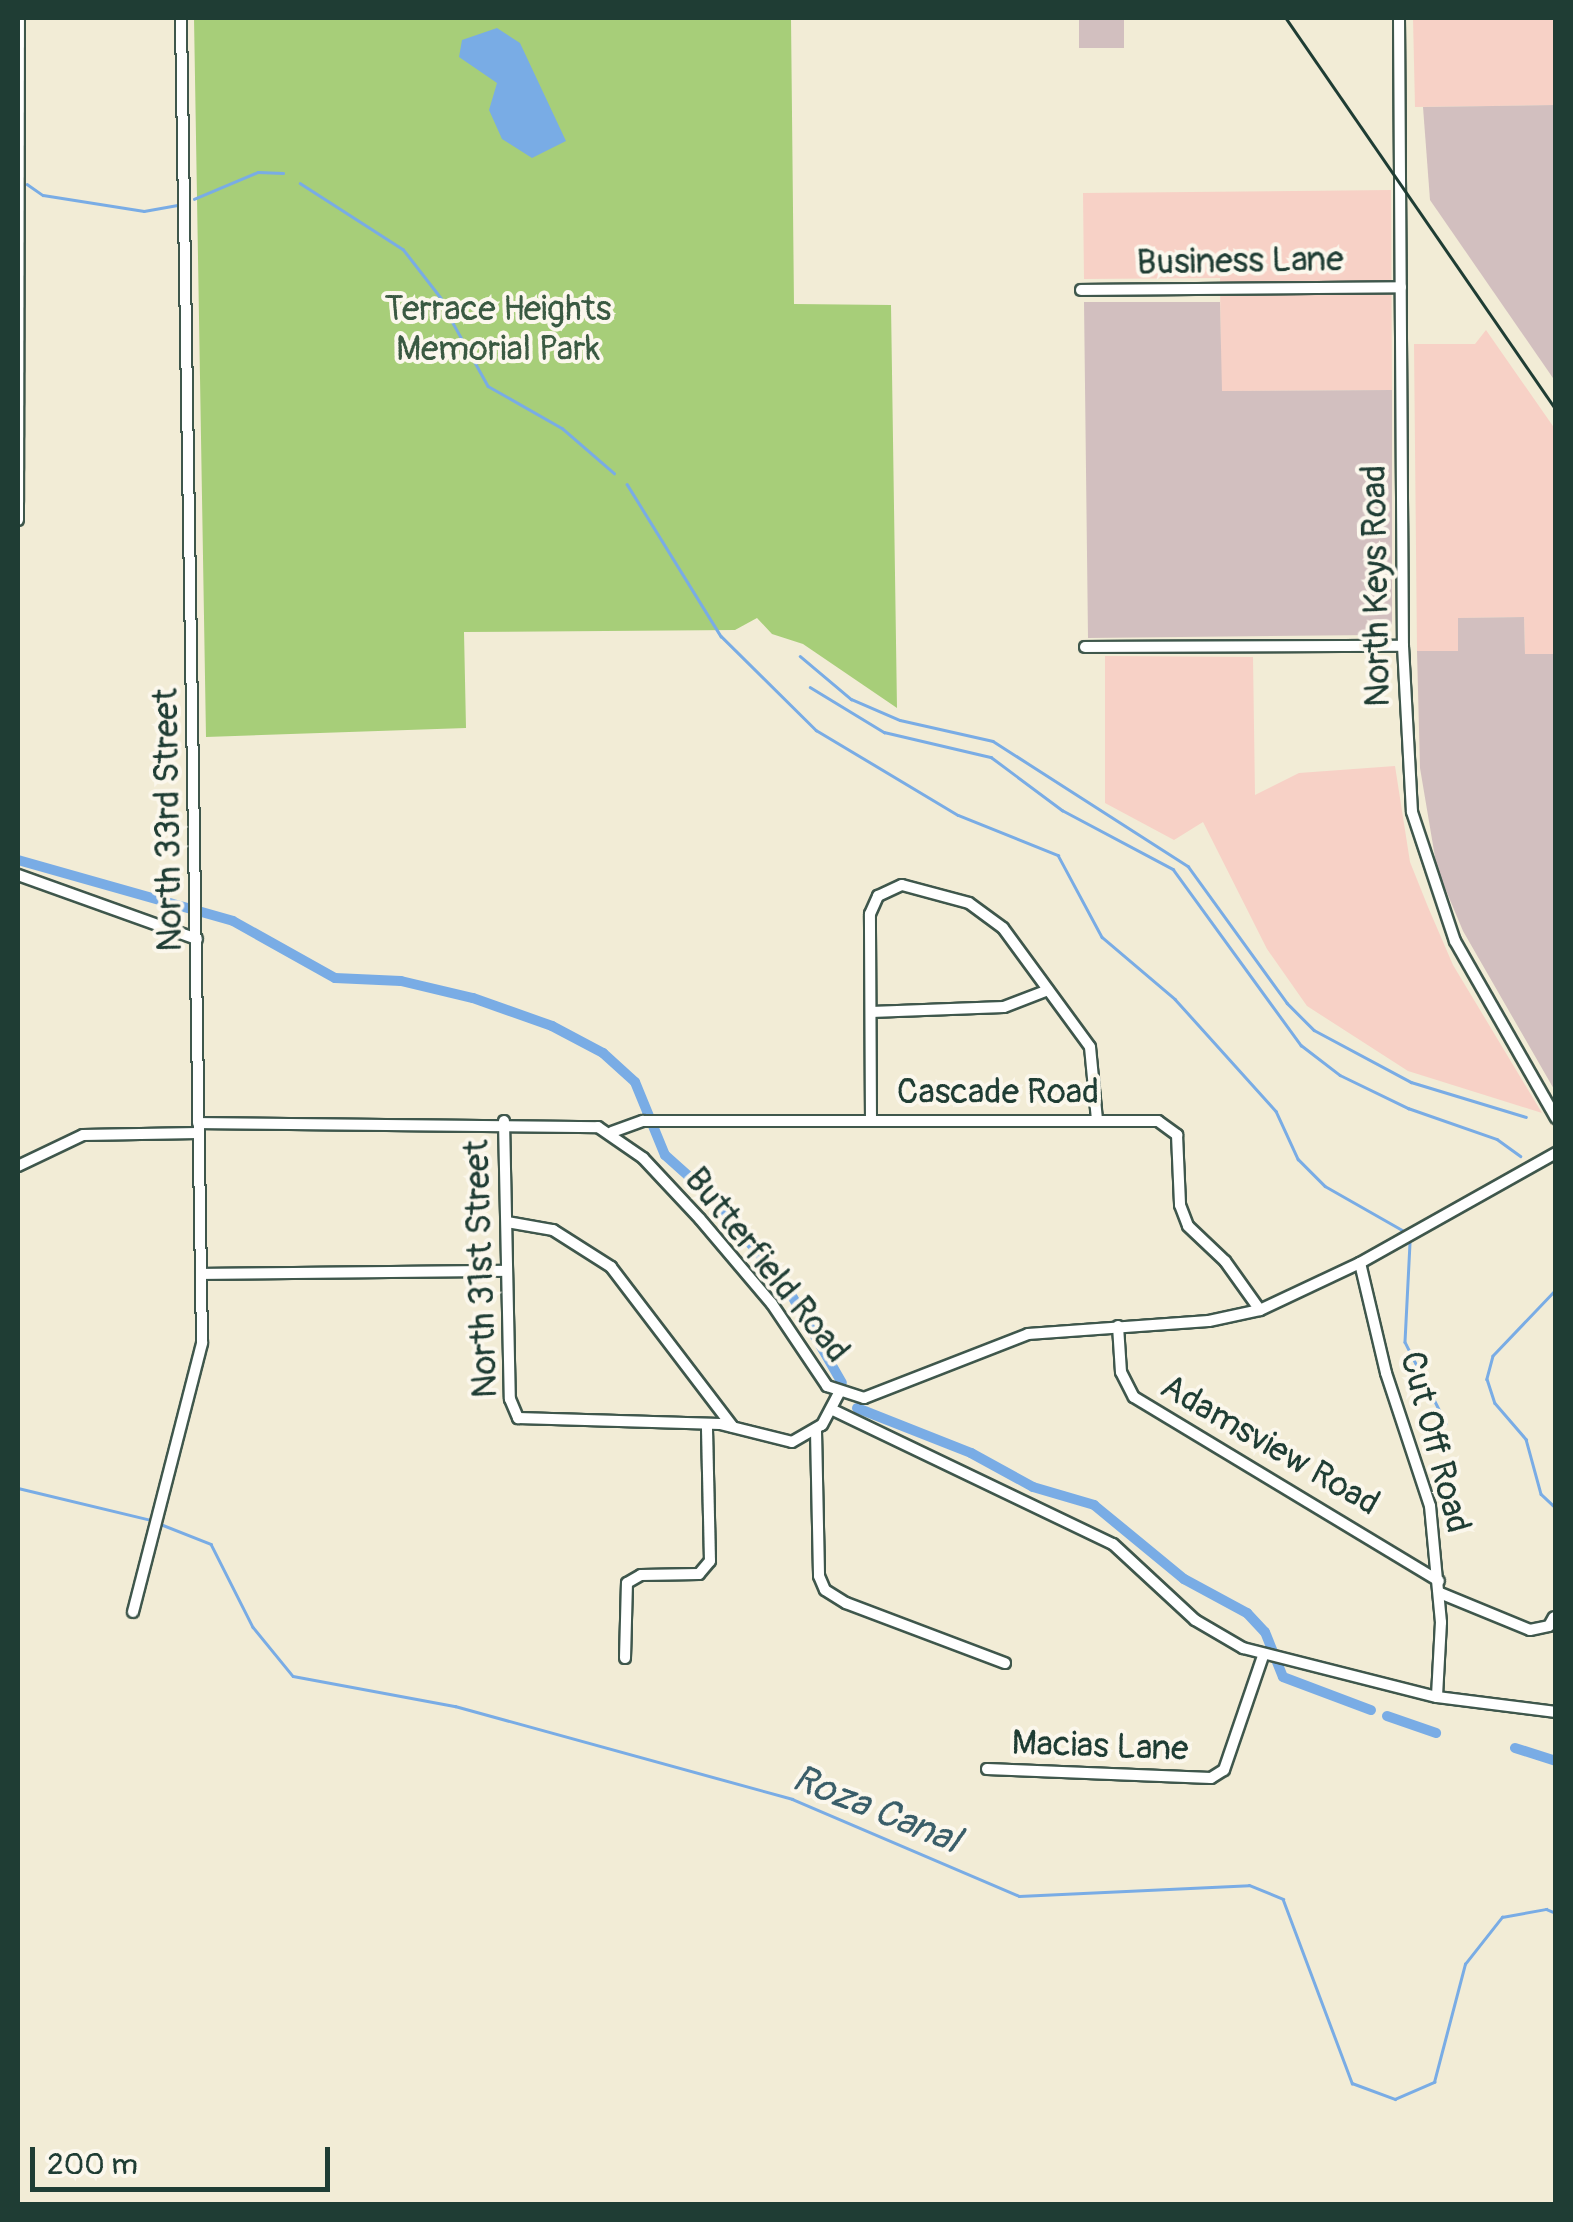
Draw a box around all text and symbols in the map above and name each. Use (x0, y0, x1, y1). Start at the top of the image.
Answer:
street label: Business Lane (1136, 238, 1344, 284)
park label: Terrace Heights Memorial Park (385, 288, 611, 370)
street label: North Keys Road (1353, 465, 1399, 707)
street label: North 33rd Street (145, 688, 191, 952)
street label: Cascade Road (897, 1071, 1099, 1113)
street label: North 31st Street (456, 1139, 506, 1399)
street label: Butterfield Road (676, 1159, 858, 1371)
street label: Cut Off Road (1391, 1347, 1479, 1537)
street label: Adamsview Road (1153, 1365, 1387, 1525)
street label: Macias Lane (1011, 1722, 1189, 1770)
water label: Roza Canal (786, 1756, 966, 1864)
scale bar (35, 2127, 335, 2189)
text: 200 m (47, 2146, 138, 2183)

